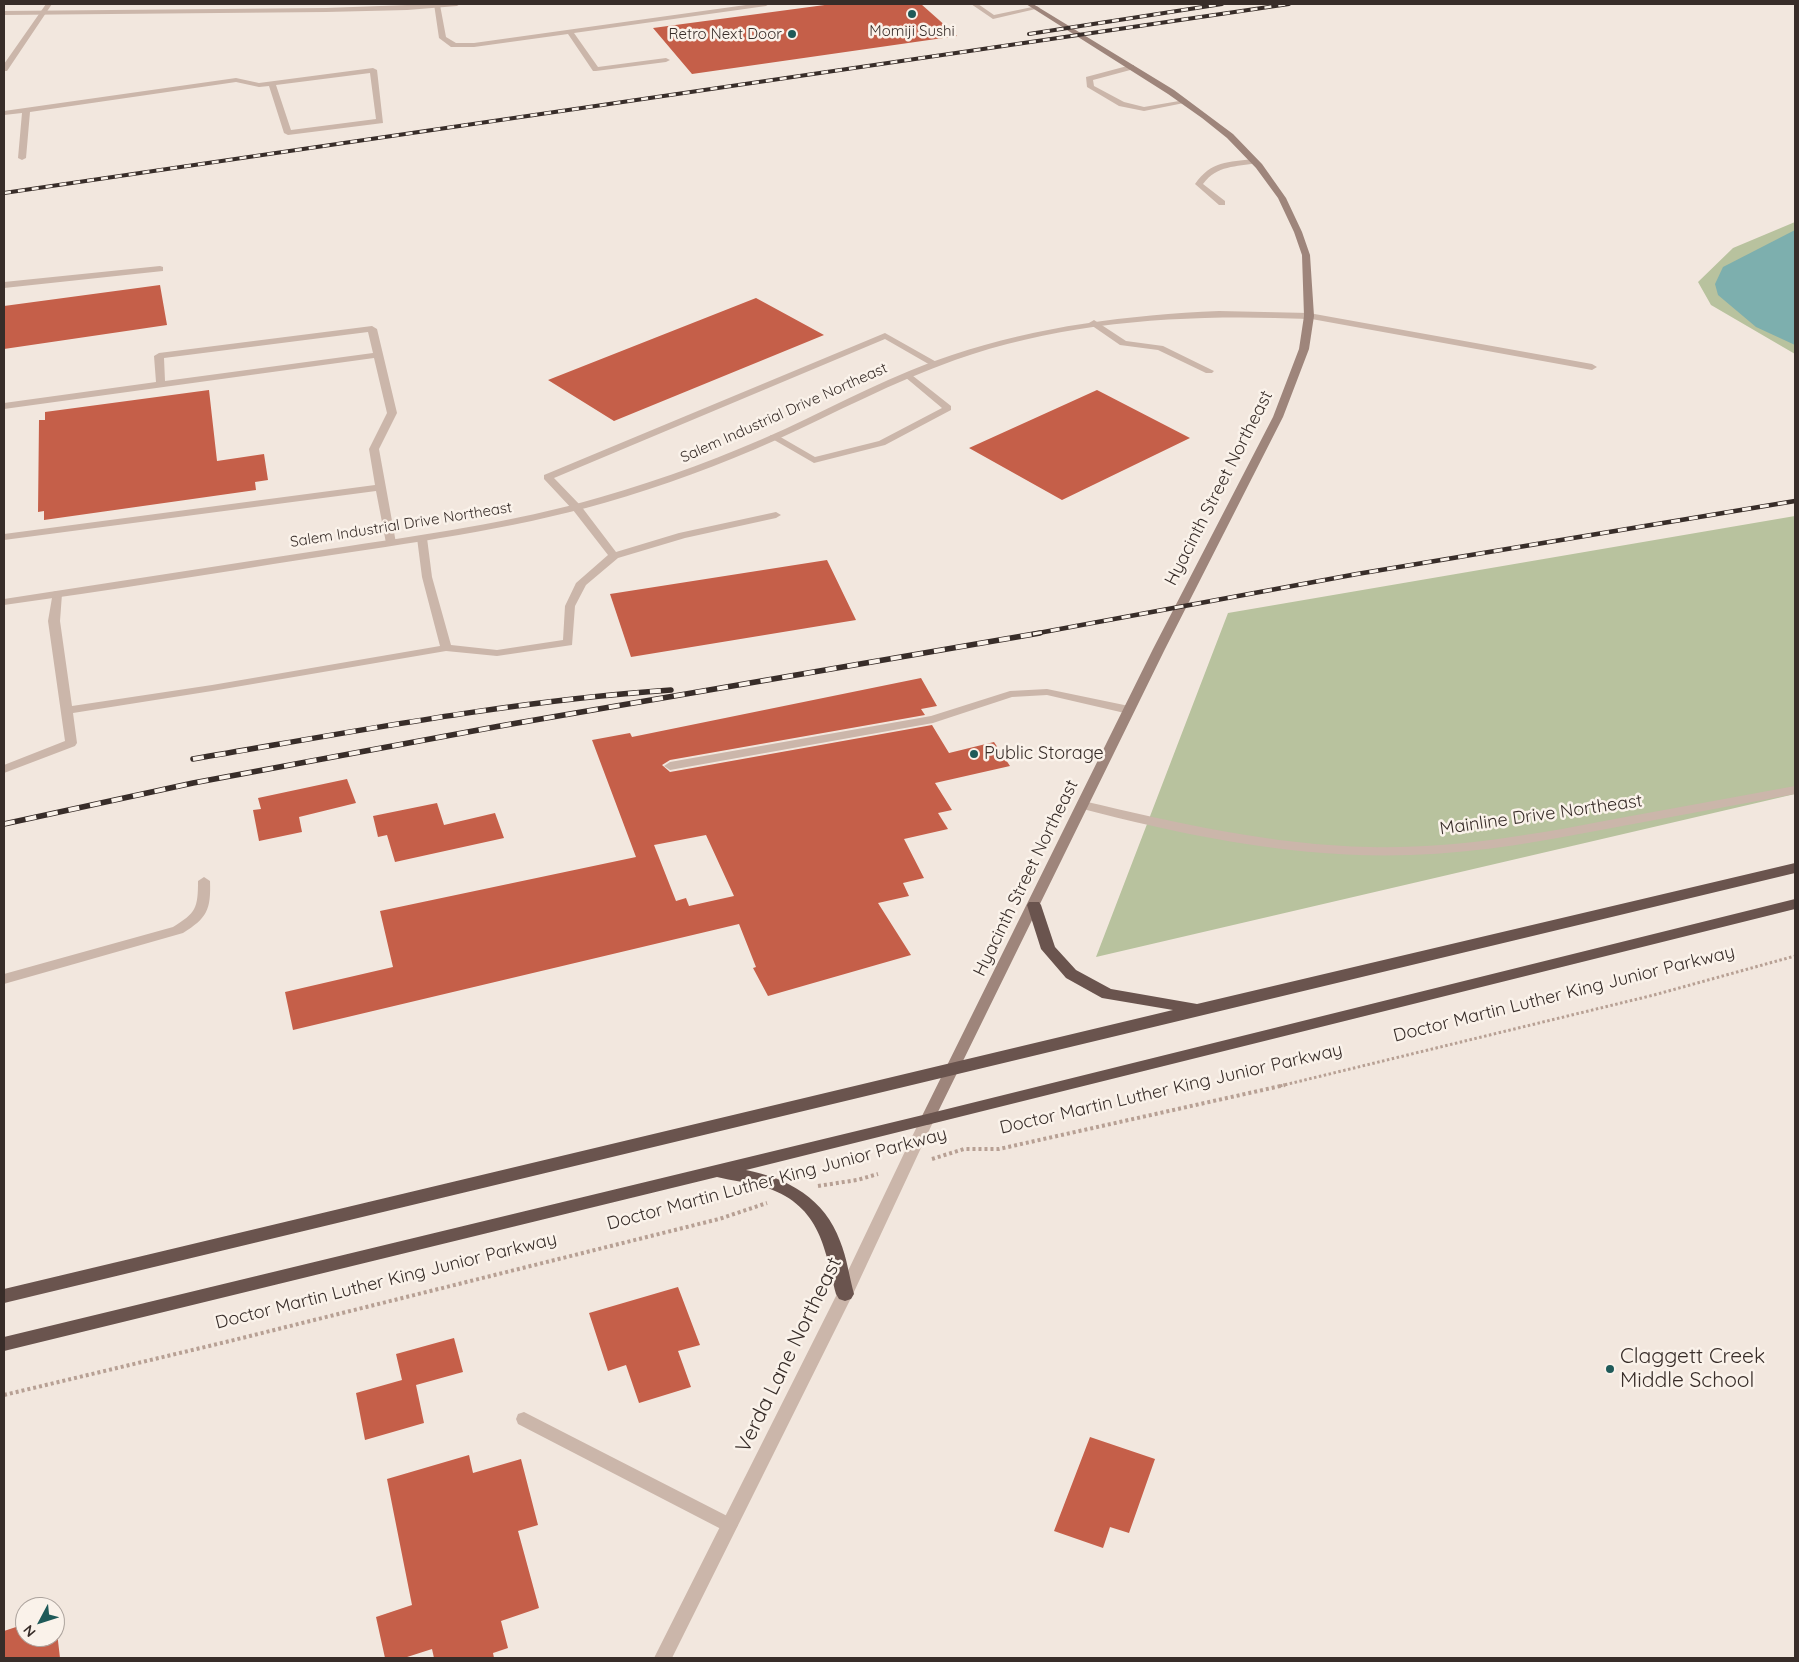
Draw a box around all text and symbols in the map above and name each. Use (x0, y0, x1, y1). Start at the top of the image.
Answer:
marker: Momiji Sushi (906, 8, 918, 20)
place label: Momiji Sushi (869, 22, 955, 40)
place label: Retro Next Door (669, 25, 782, 43)
marker: Retro Next Door (786, 28, 798, 40)
street label: Salem Industrial Drive Northeast (678, 359, 890, 467)
street label: Hyacinth Street Northeast (1160, 387, 1278, 589)
street label: Salem Industrial Drive Northeast (289, 499, 513, 551)
place label: Public Storage (984, 743, 1104, 765)
marker: Public Storage (968, 748, 980, 760)
street label: Hyacinth Street Northeast (969, 776, 1083, 980)
street label: Mainline Drive Northeast (1438, 790, 1644, 840)
street label: Doctor Martin Luther King Junior Parkway (1391, 941, 1737, 1047)
street label: Doctor Martin Luther King Junior Parkway (998, 1039, 1344, 1139)
street label: Doctor Martin Luther King Junior Parkway (605, 1123, 949, 1235)
street label: Doctor Martin Luther King Junior Parkway (213, 1228, 559, 1334)
street label: Verda Lane Northeast (731, 1253, 847, 1457)
place label: Claggett Creek Middle School (1620, 1344, 1765, 1394)
marker: Claggett Creek Middle School (1604, 1363, 1616, 1375)
north arrow (15, 1597, 65, 1647)
text: N (19, 1621, 39, 1641)

